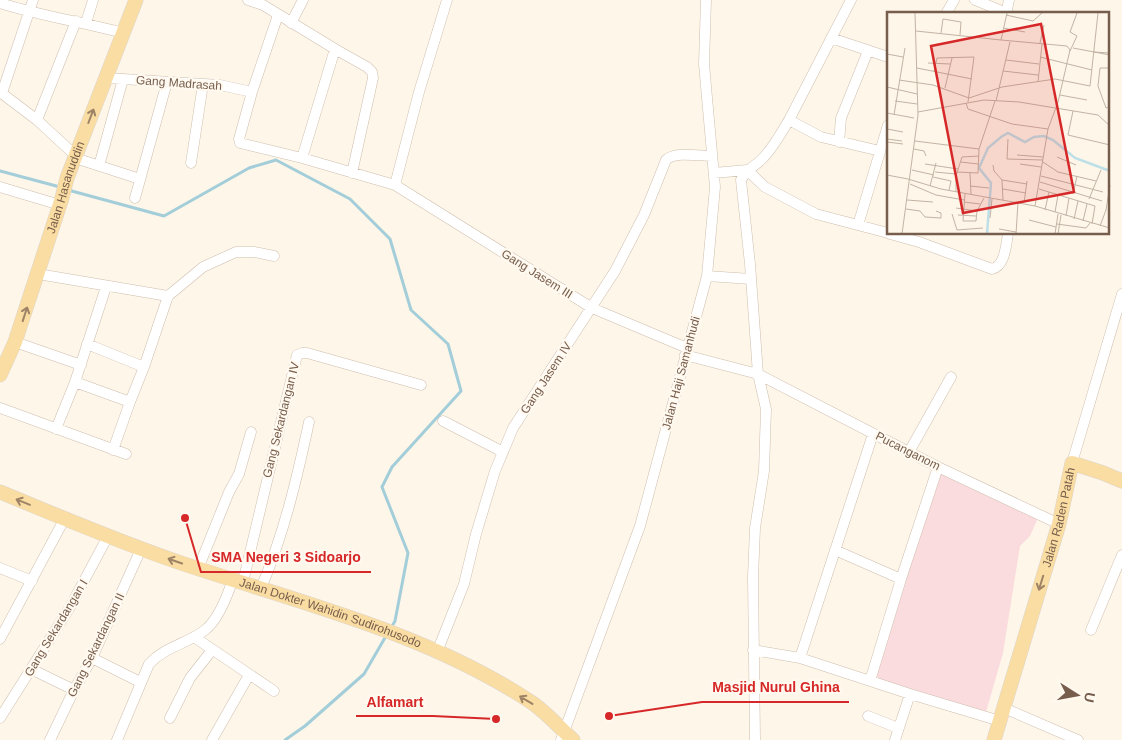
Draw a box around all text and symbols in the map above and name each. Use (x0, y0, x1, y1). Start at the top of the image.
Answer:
inset map (887, 12, 1110, 235)
street label: Gang Madrasah (136, 73, 222, 93)
one-way arrow (87, 109, 97, 124)
street label: Jalan Hasanuddin (44, 139, 88, 235)
street label: Gang Jasem III (499, 247, 575, 301)
one-way arrow (21, 307, 30, 322)
street label: Jalan Haji Samanhudi (659, 315, 703, 431)
street label: Gang Jasem IV (518, 340, 574, 416)
street label: Gang Sekardangan IV (260, 361, 302, 479)
street label: Pucanganom (873, 429, 943, 473)
street label: Jalan Raden Patah (1039, 466, 1078, 569)
one-way arrow (16, 496, 31, 506)
callout: SMA Negeri 3 Sidoarjo (201, 543, 371, 572)
text: SMA Negeri 3 Sidoarjo (211, 549, 361, 565)
one-way arrow (167, 556, 183, 565)
street label: Jalan Dokter Wahidin Sudirohusodo (238, 575, 424, 651)
one-way arrow (1036, 575, 1046, 591)
street label: Gang Sekardangan I (21, 577, 91, 679)
street label: Gang Sekardangan II (65, 591, 127, 699)
north arrow (1052, 670, 1102, 720)
callout: Masjid Nurul Ghina (702, 673, 849, 702)
text: Masjid Nurul Ghina (712, 679, 840, 695)
callout: Alfamart (356, 687, 433, 716)
text: U (1081, 691, 1099, 704)
text: Alfamart (367, 694, 424, 710)
one-way arrow (520, 695, 534, 705)

